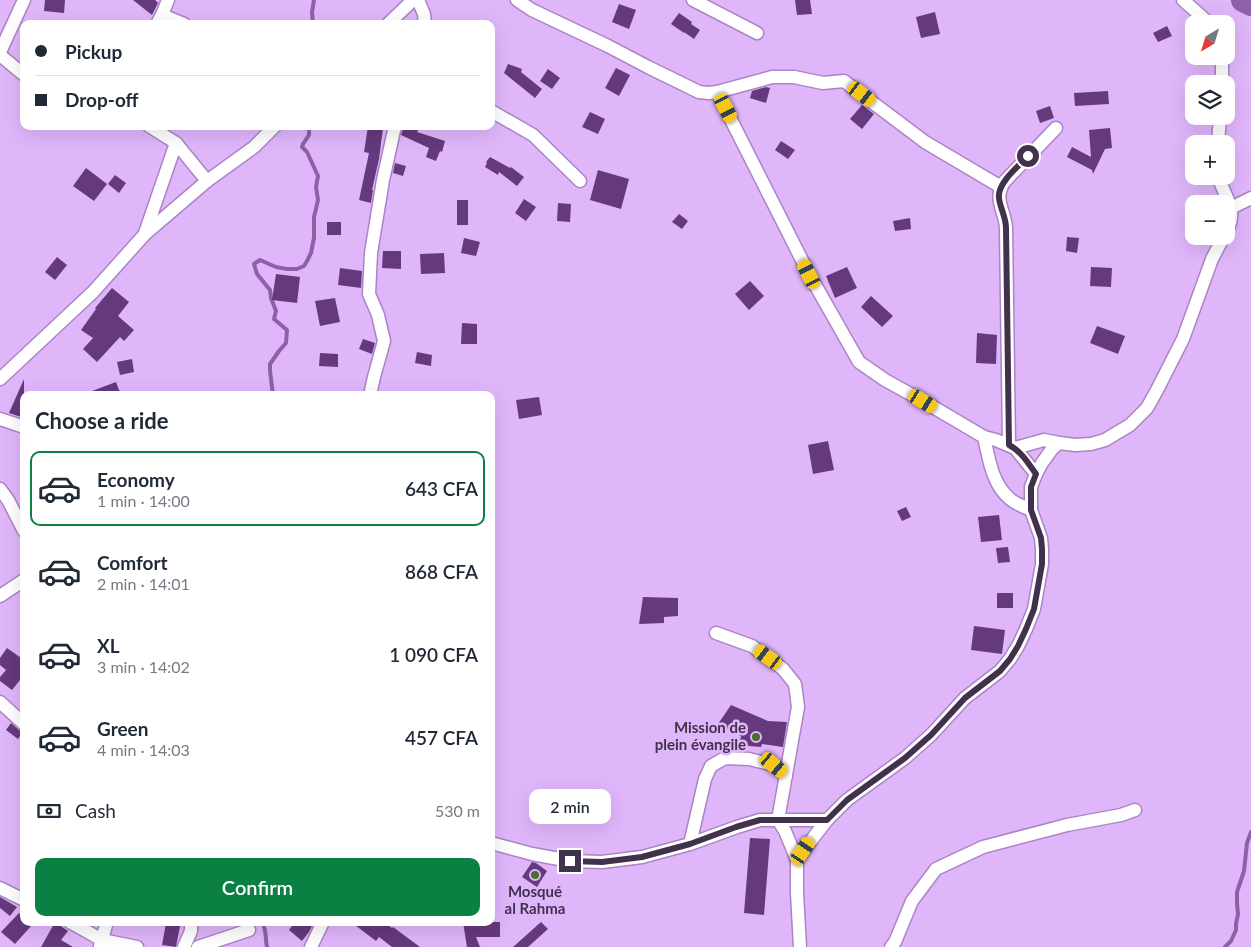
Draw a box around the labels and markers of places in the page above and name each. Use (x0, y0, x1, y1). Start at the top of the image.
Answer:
place label: Mission de plein évangile (655, 718, 746, 753)
marker: Mission de plein évangile (750, 731, 762, 743)
marker: Mosqué al Rahma (529, 869, 541, 881)
place label: Mosqué al Rahma (505, 882, 565, 917)

